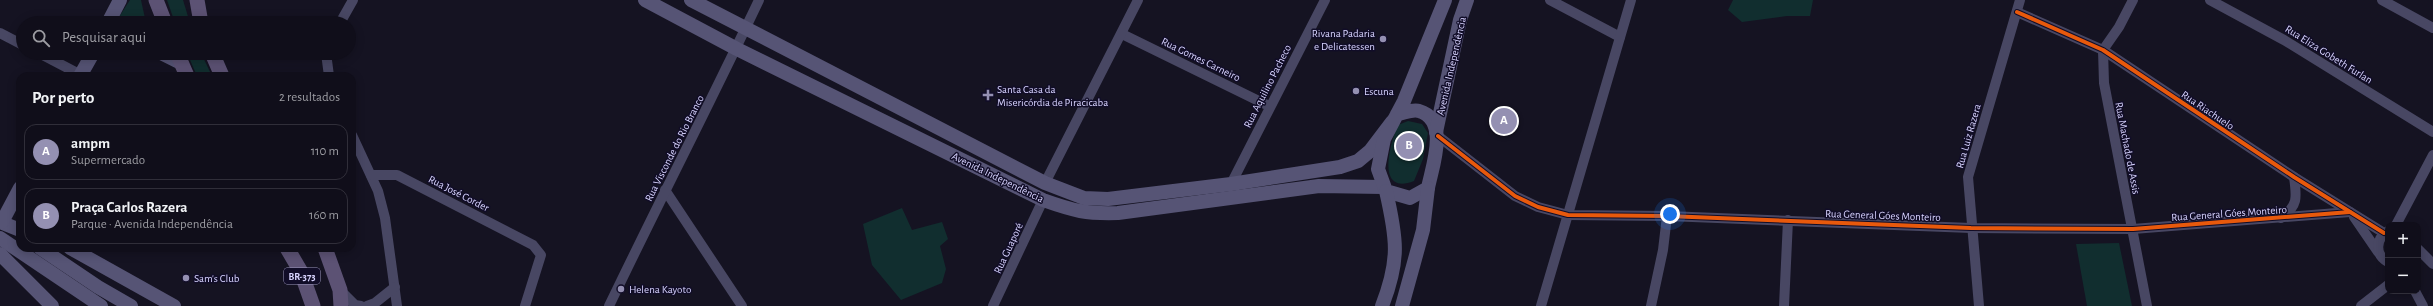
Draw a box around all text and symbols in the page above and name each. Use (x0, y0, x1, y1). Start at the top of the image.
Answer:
search box (16, 16, 356, 60)
street label: Avenida Independência (1435, 16, 1468, 116)
street label: Rua Eliza Gobeth Furlan (2283, 23, 2374, 86)
icon: search (30, 27, 52, 49)
place label: Rivana Padaria e Delicatessen (1312, 28, 1375, 52)
text: Pesquisar aqui (62, 30, 146, 45)
marker: Rivana Padaria e Delicatessen (1378, 34, 1388, 44)
street label: Rua Gomes Carneiro (1160, 36, 1242, 83)
street label: Rua Aquilino Pacheco (1242, 43, 1293, 130)
place label: Santa Casa da Misericórdia de Piracicaba (997, 84, 1108, 108)
marker: Escuna (1351, 86, 1361, 96)
place label: Escuna (1364, 86, 1394, 97)
text: Por perto (32, 89, 95, 106)
marker: Santa Casa da Misericórdia de Piracicaba (982, 89, 994, 101)
street label: Rua Riachuelo (2179, 89, 2236, 132)
text: 2 resultados (279, 91, 340, 104)
street label: Rua Visconde do Rio Branco (643, 93, 706, 203)
street label: Rua Machado de Assis (2113, 101, 2142, 195)
street label: Rua Luiz Razera (1954, 103, 1983, 170)
pin: A (1491, 106, 1517, 136)
pin: B (1396, 131, 1422, 161)
text: ampm (71, 136, 110, 151)
text: A (42, 145, 50, 158)
text: 110 m (311, 145, 339, 158)
street label: Avenida Independência (950, 150, 1045, 204)
text: Supermercado (71, 154, 145, 167)
street label: Rua José Corder (427, 173, 491, 214)
text: Praça Carlos Razera (71, 200, 187, 215)
your location (1660, 204, 1680, 224)
street label: Rua General Góes Monteiro (2171, 204, 2287, 223)
street label: Rua General Góes Monteiro (1825, 208, 1941, 223)
text: B (42, 209, 50, 222)
text: 160 m (309, 209, 339, 222)
text: Parque · Avenida Independência (71, 218, 233, 231)
street label: Rua Guaporé (992, 221, 1025, 275)
map controls (2385, 222, 2421, 294)
button: + (2385, 222, 2421, 258)
button: − (2385, 258, 2421, 294)
road number: BR-373 (284, 268, 320, 284)
marker: Sam's Club (181, 273, 191, 283)
place label: Sam's Club (194, 273, 240, 284)
marker: Helena Kayoto (616, 284, 626, 294)
place label: Helena Kayoto (629, 284, 691, 295)

